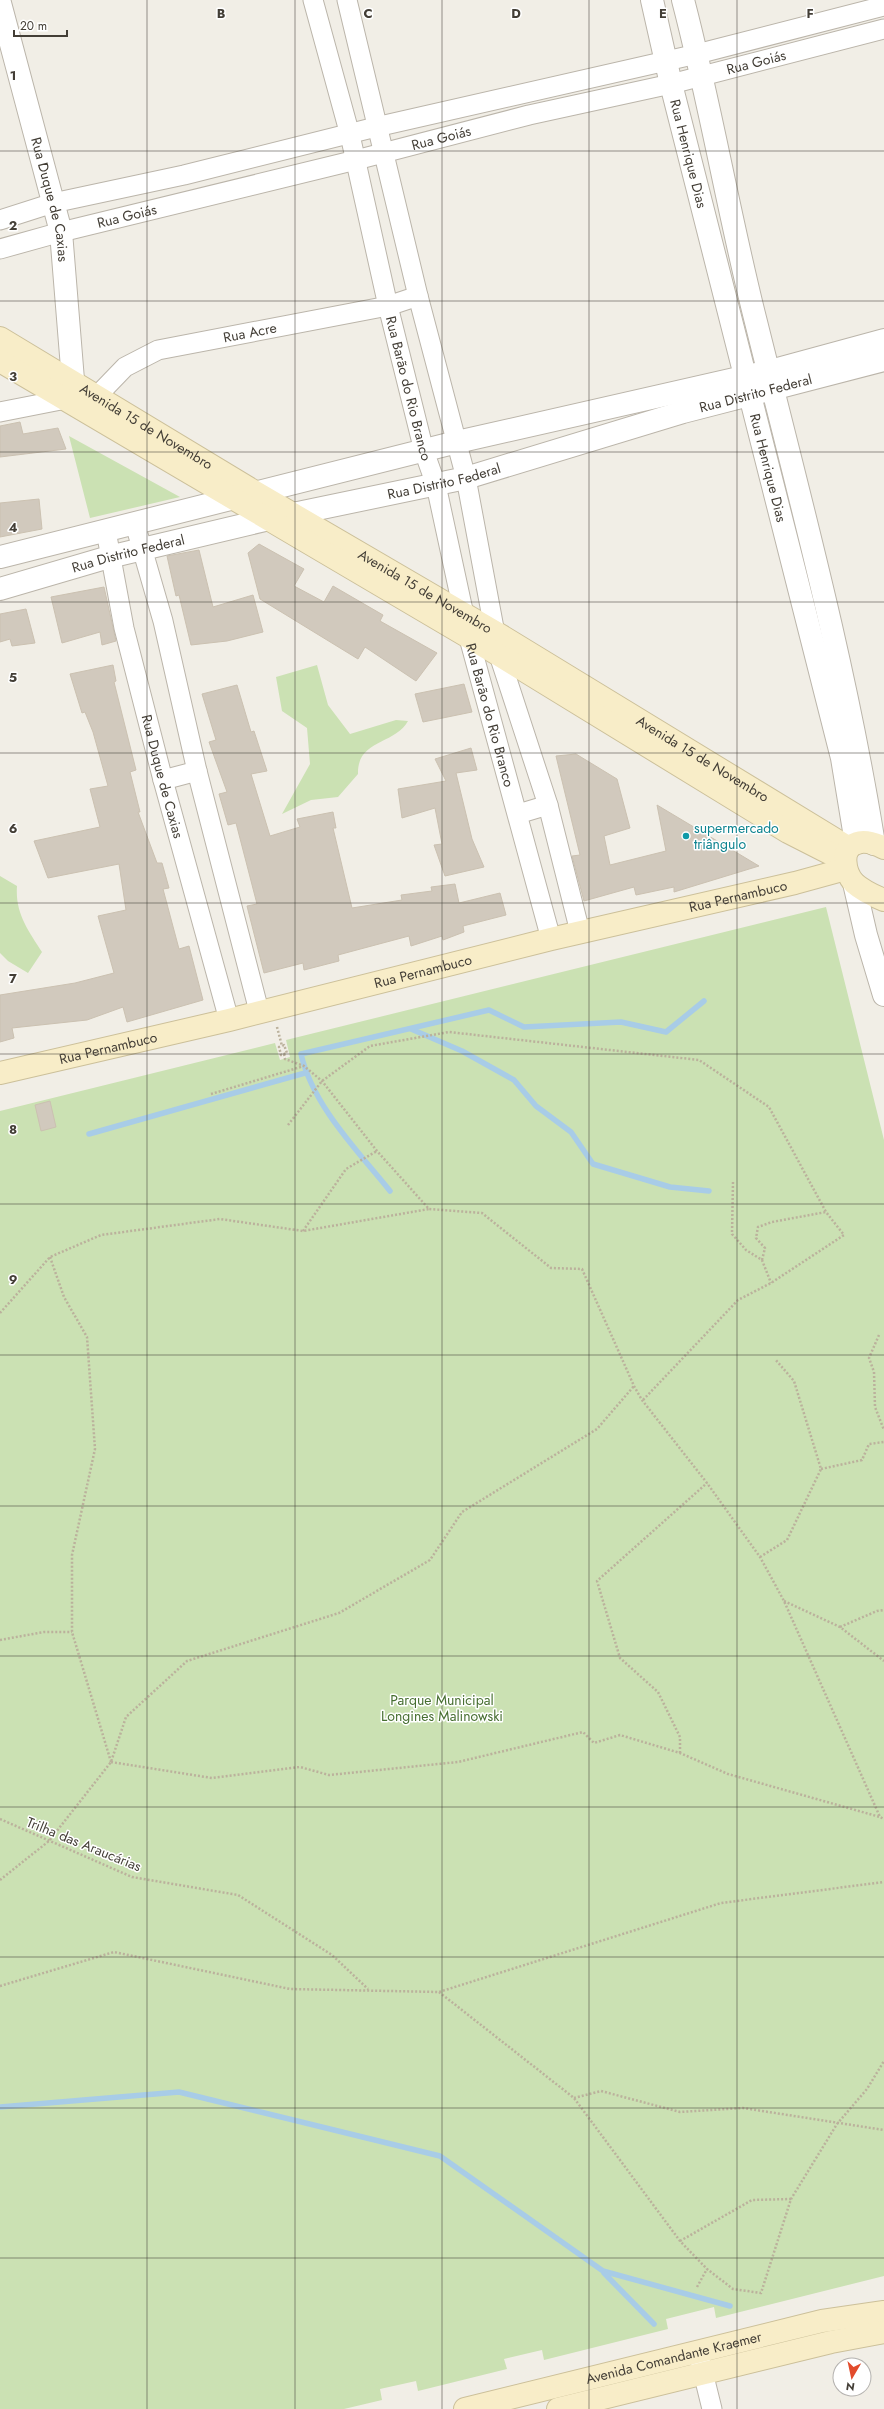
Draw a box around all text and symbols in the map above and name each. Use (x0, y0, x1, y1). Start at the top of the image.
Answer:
text: B (217, 4, 226, 23)
text: C (363, 4, 373, 23)
text: D (511, 4, 521, 23)
text: E (659, 4, 667, 23)
text: F (806, 4, 814, 23)
scale bar (14, 12, 67, 38)
text: 20 m (20, 17, 47, 35)
street label: Rua Goiás (724, 45, 788, 79)
text: 1 (10, 66, 16, 85)
street label: Rua Henrique Dias (665, 97, 712, 211)
street label: Rua Goiás (409, 120, 473, 155)
street label: Rua Duque de Caxias (26, 135, 73, 263)
street label: Rua Goiás (95, 199, 159, 233)
text: 2 (9, 216, 17, 235)
street label: Rua Barão do Rio Branco (381, 314, 437, 464)
street label: Rua Acre (222, 318, 278, 347)
text: 3 (9, 367, 17, 386)
street label: Rua Distrito Federal (697, 369, 814, 417)
street label: Avenida 15 de Novembro (76, 379, 217, 474)
street label: Rua Henrique Dias (745, 411, 792, 525)
street label: Rua Distrito Federal (385, 458, 503, 504)
text: 4 (8, 518, 18, 537)
street label: Rua Distrito Federal (69, 529, 187, 577)
street label: Avenida 15 de Novembro (355, 544, 496, 638)
street label: Rua Barão do Rio Branco (461, 641, 519, 790)
text: 5 (9, 668, 17, 687)
street label: Avenida 15 de Novembro (633, 711, 773, 807)
street label: Rua Duque de Caxias (137, 712, 189, 841)
place label: supermercado triângulo (694, 818, 779, 854)
text: 6 (9, 819, 18, 838)
marker: supermercado triângulo (681, 831, 691, 841)
street label: Rua Pernambuco (687, 875, 789, 917)
street label: Rua Pernambuco (372, 949, 474, 993)
text: 7 (9, 969, 17, 988)
street label: Rua Pernambuco (57, 1027, 160, 1069)
text: 8 (9, 1120, 17, 1139)
text: 9 (9, 1270, 18, 1289)
park label: Parque Municipal Longines Malinowski (381, 1690, 503, 1726)
street label: Trilha das Araucárias (24, 1812, 145, 1876)
street label: Avenida Comandante Kraemer (584, 2326, 764, 2389)
north arrow (832, 2357, 872, 2397)
text: N (845, 2378, 856, 2395)

